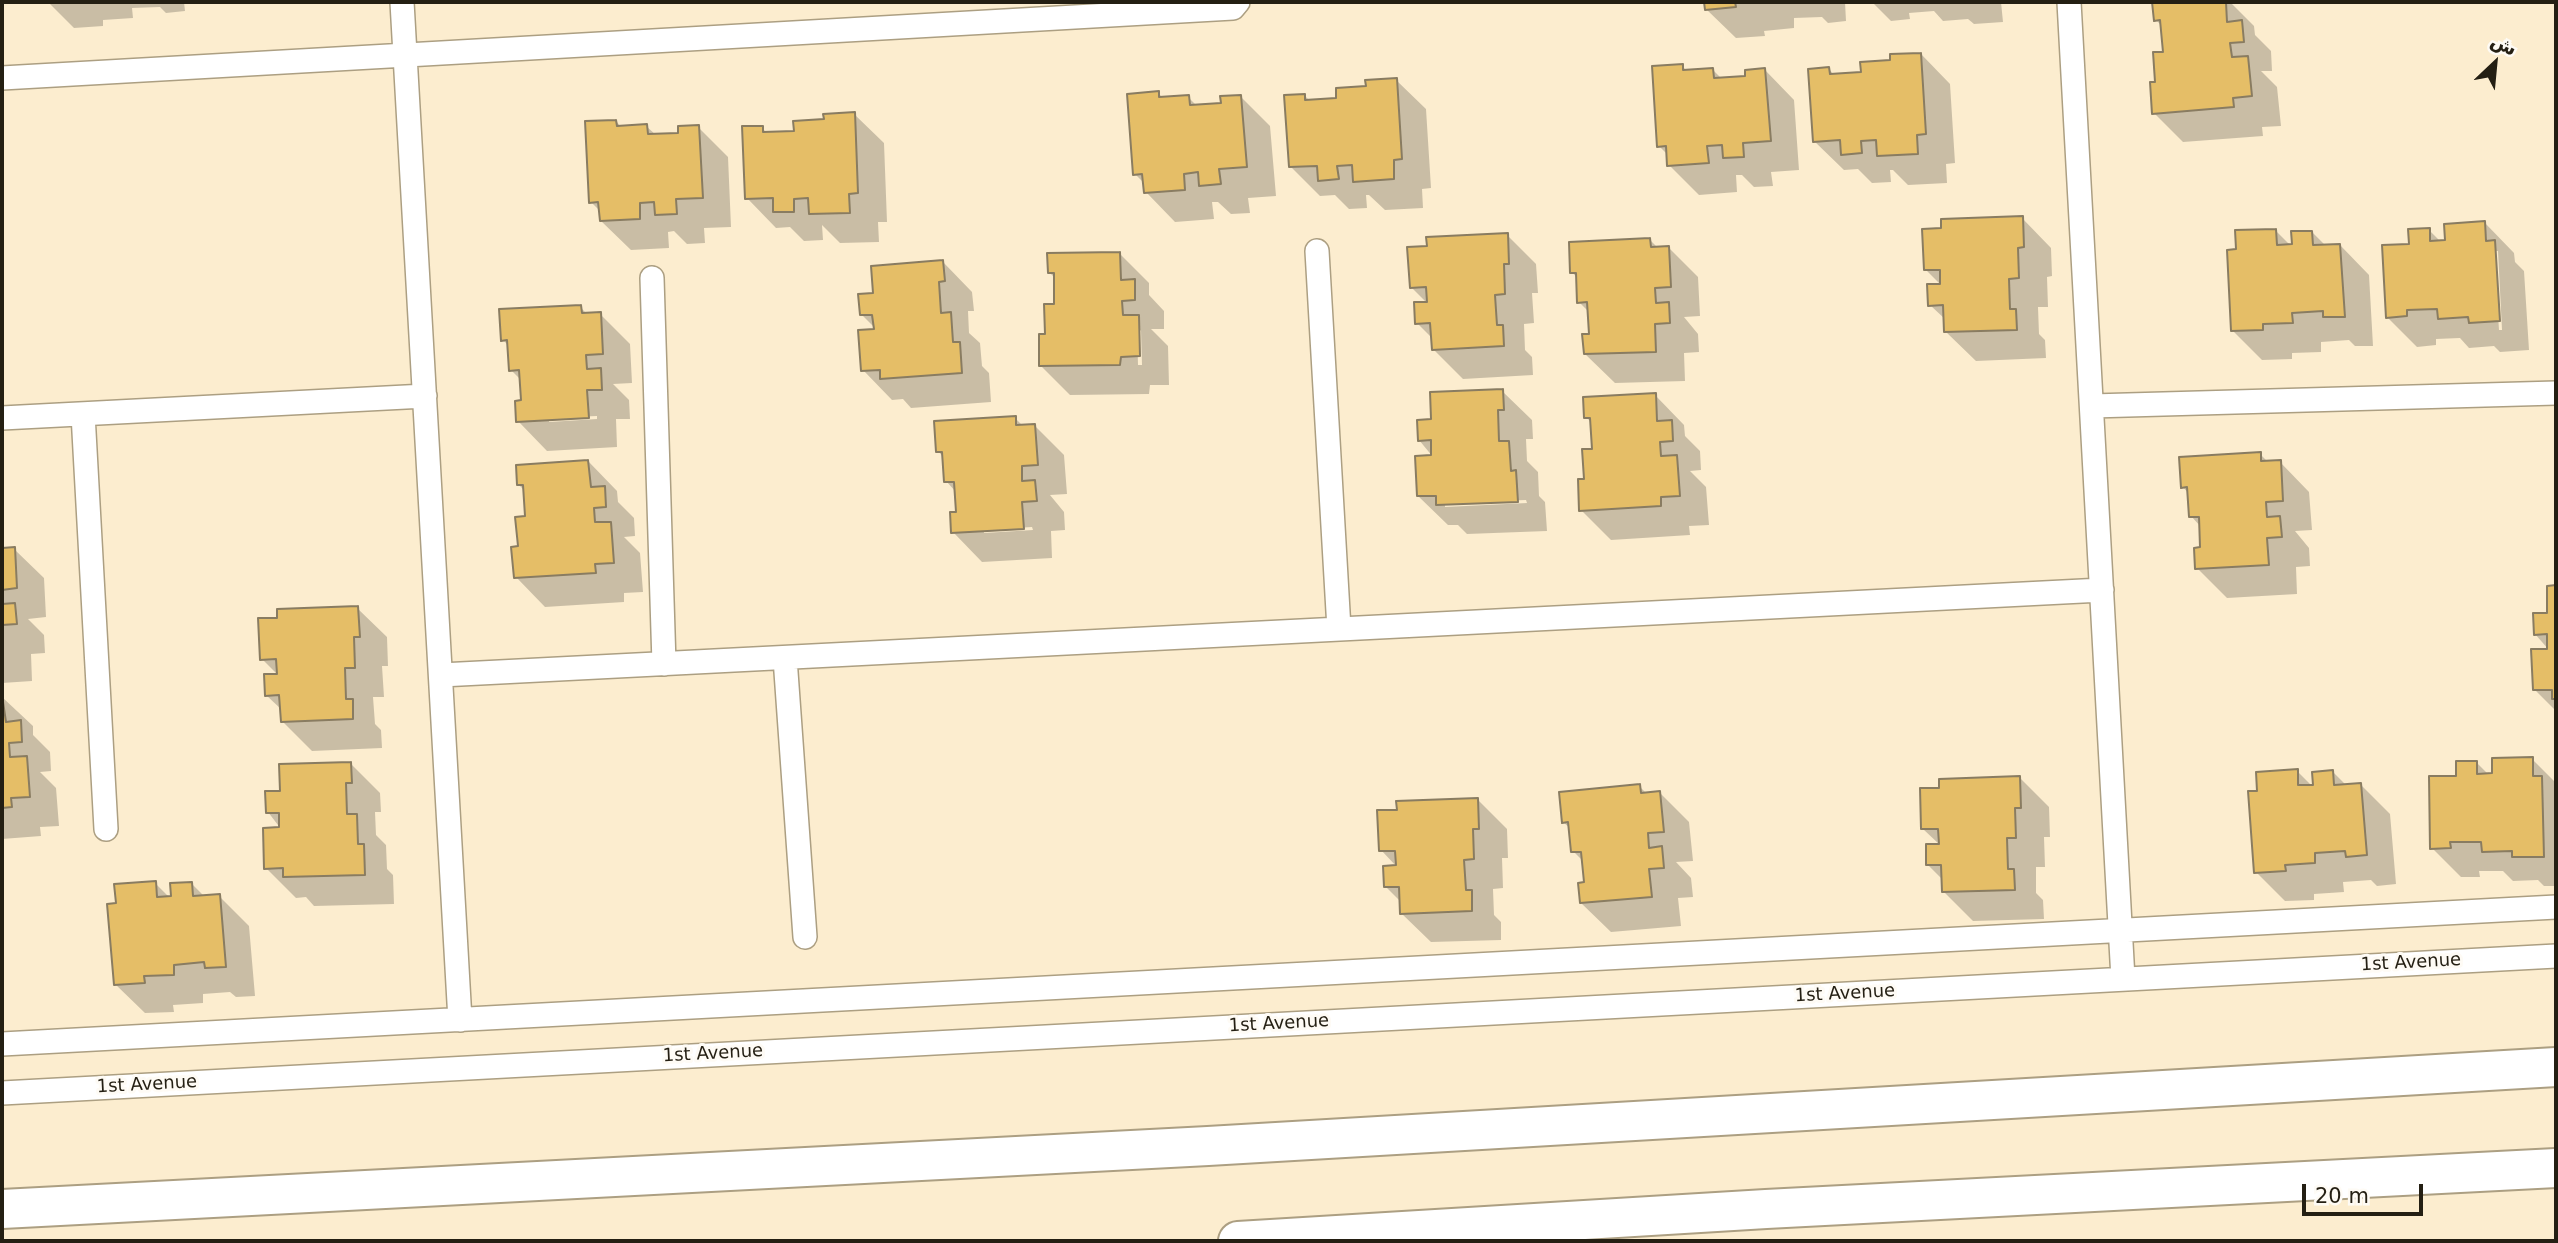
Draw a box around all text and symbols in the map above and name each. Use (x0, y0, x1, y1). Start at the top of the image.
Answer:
north arrow (2460, 28, 2530, 98)
text: ش (2488, 28, 2521, 60)
street label: 1st Avenue (2360, 950, 2462, 976)
street label: 1st Avenue (1794, 981, 1896, 1007)
street label: 1st Avenue (1228, 1011, 1330, 1037)
street label: 1st Avenue (662, 1041, 764, 1067)
street label: 1st Avenue (96, 1072, 198, 1098)
scale bar (2306, 1170, 2427, 1214)
text: 20 m (2315, 1184, 2369, 1208)

